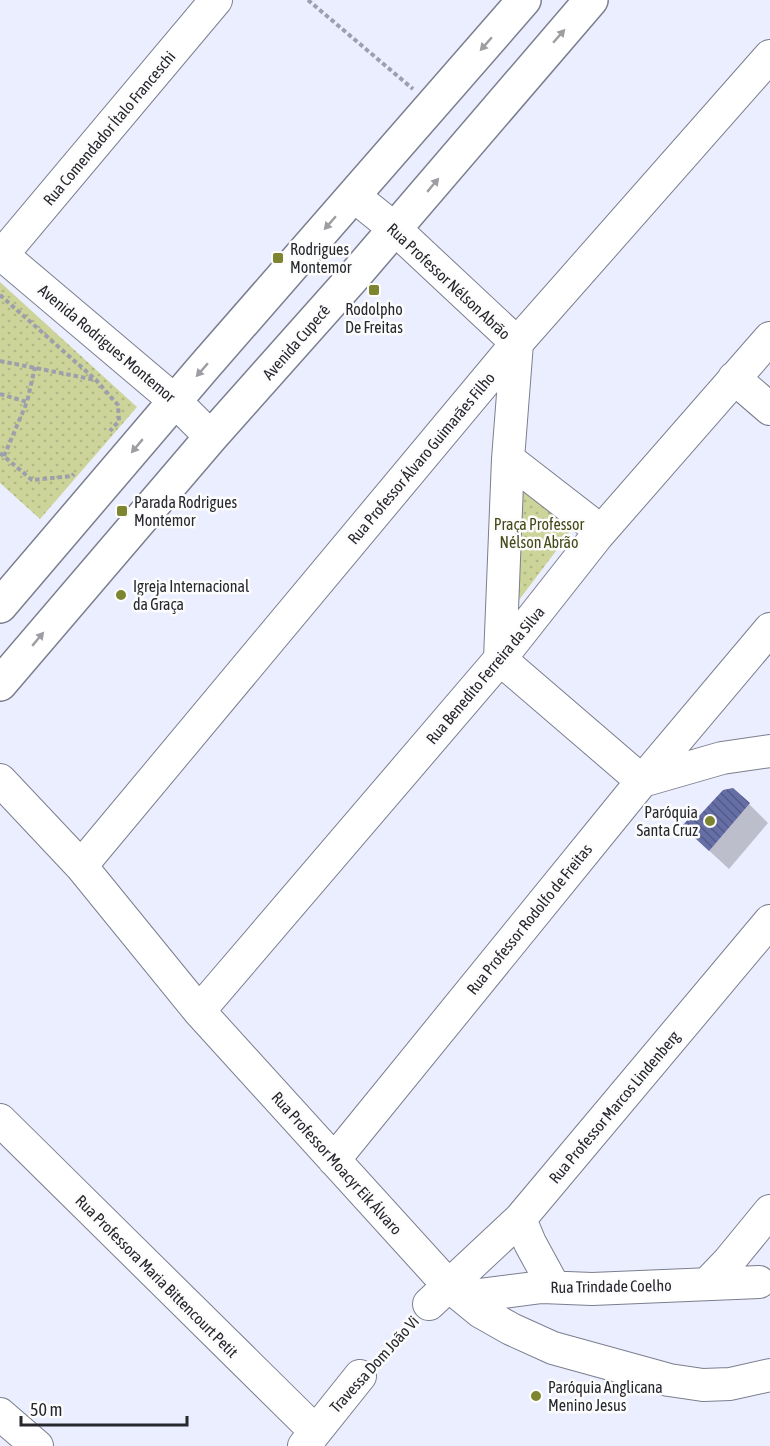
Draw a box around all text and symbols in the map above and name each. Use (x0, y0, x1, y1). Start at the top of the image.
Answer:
one-way arrow (552, 29, 566, 44)
one-way arrow (480, 36, 493, 51)
street label: Rua Comendador Ítalo Franceschi (39, 47, 179, 209)
one-way arrow (426, 177, 439, 193)
one-way arrow (324, 215, 337, 231)
street label: Rua Professor Nélson Abrão (384, 219, 514, 343)
place label: Rodrigues Montemor (290, 240, 352, 276)
marker: Rodrigues Montemor (271, 251, 285, 265)
street label: Avenida Rodrigues Montemor (34, 281, 179, 406)
marker: Rodolpho De Freitas (367, 283, 381, 297)
place label: Rodolpho De Freitas (345, 300, 403, 336)
street label: Avenida Cupecê (259, 301, 334, 384)
one-way arrow (196, 362, 209, 377)
street label: Rua Professor Álvaro Guimarães Filho (344, 369, 498, 547)
one-way arrow (131, 438, 144, 453)
place label: Parada Rodrigues Montemor (134, 493, 237, 529)
marker: Parada Rodrigues Montemor (115, 504, 129, 518)
park label: Praça Professor Nélson Abrão (494, 515, 585, 551)
place label: Igreja Internacional da Graça (133, 577, 250, 614)
marker: Igreja Internacional da Graça (114, 588, 128, 602)
street label: Rua Benedito Ferreira da Silva (422, 603, 548, 747)
one-way arrow (31, 631, 44, 647)
place label: Paróquia Santa Cruz (636, 803, 698, 839)
marker: Paróquia Santa Cruz (703, 814, 717, 828)
street label: Rua Professor Rodolfo de Freitas (463, 840, 595, 998)
street label: Rua Professor Marcos Lindenberg (545, 1027, 684, 1187)
street label: Rua Professor Moacyr Eik Álvaro (267, 1088, 406, 1239)
street label: Rua Professora Maria Bittencourt Petit (72, 1191, 242, 1361)
street label: Rua Trindade Coelho (550, 1276, 672, 1296)
street label: Travessa Dom João Vi (326, 1312, 422, 1416)
place label: Paróquia Anglicana Menino Jesus (548, 1378, 663, 1414)
scale bar (21, 1389, 188, 1427)
marker: Paróquia Anglicana Menino Jesus (529, 1389, 543, 1403)
text: 50 m (30, 1399, 62, 1420)

